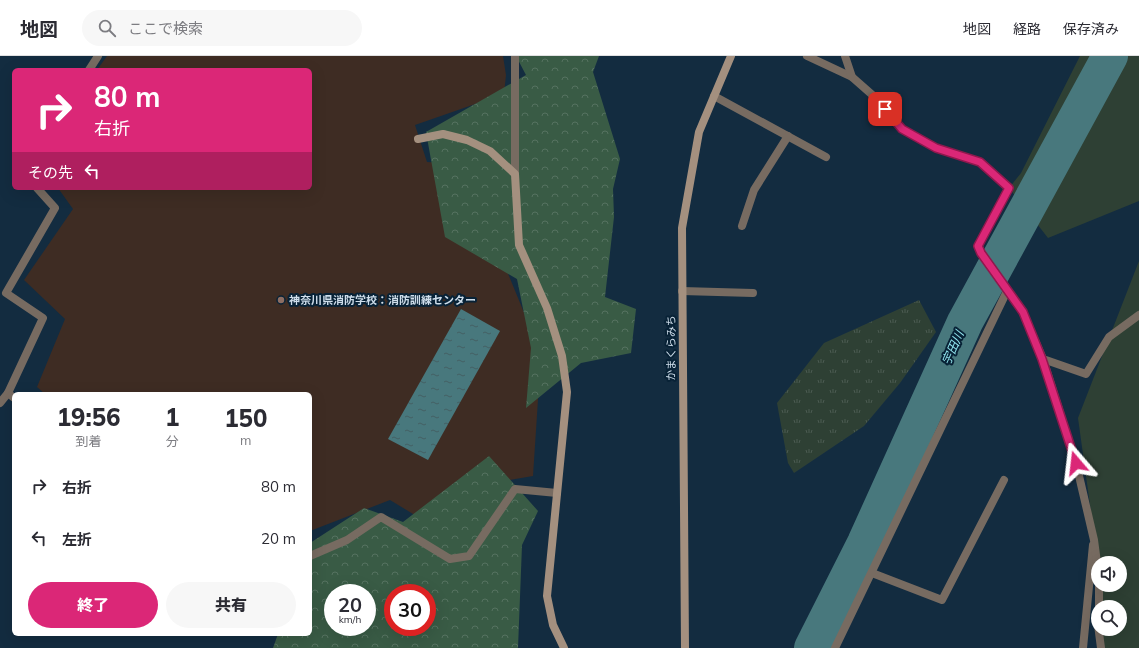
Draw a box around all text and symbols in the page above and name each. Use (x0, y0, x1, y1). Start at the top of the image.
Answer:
search box (82, 10, 362, 46)
text: 地図 (20, 17, 58, 41)
icon: search (96, 17, 118, 39)
text: ここで検索 (128, 19, 203, 38)
text: 地図 (963, 20, 991, 38)
text: 経路 (1013, 20, 1041, 38)
text: 保存済み (1063, 20, 1119, 38)
text: 80 m (94, 79, 160, 114)
icon: right (28, 84, 80, 136)
pin (868, 92, 902, 126)
icon: arrive (874, 98, 896, 120)
text: 右折 (94, 117, 130, 140)
icon: left (81, 160, 103, 182)
text: その先 (28, 163, 73, 182)
place label: 神奈川県消防学校：消防訓練センター (289, 293, 476, 307)
marker: 神奈川県消防学校：消防訓練センター (276, 295, 286, 305)
street label: かまくらみち (664, 315, 678, 381)
water label: 宇田川 (938, 326, 968, 367)
text: 19:56 (57, 402, 120, 432)
text: 1 (165, 402, 180, 432)
text: 150 (224, 403, 267, 433)
text: m (240, 432, 251, 448)
text: 到着 (76, 433, 102, 449)
text: 分 (166, 433, 179, 449)
position arrow (1055, 442, 1097, 484)
icon: right (28, 475, 50, 497)
text: 80 m (261, 477, 296, 496)
text: 右折 (62, 478, 92, 497)
icon: left (28, 527, 50, 549)
text: 20 m (261, 529, 296, 548)
text: 左折 (62, 530, 92, 549)
map controls (1091, 556, 1127, 636)
button: sound (1091, 556, 1127, 592)
button: 終了 (28, 582, 158, 628)
button: 共有 (166, 582, 296, 628)
speed limit sign: 30 (384, 584, 436, 636)
text: 20 (338, 592, 362, 617)
button: search (1091, 600, 1127, 636)
text: km/h (339, 613, 361, 626)

